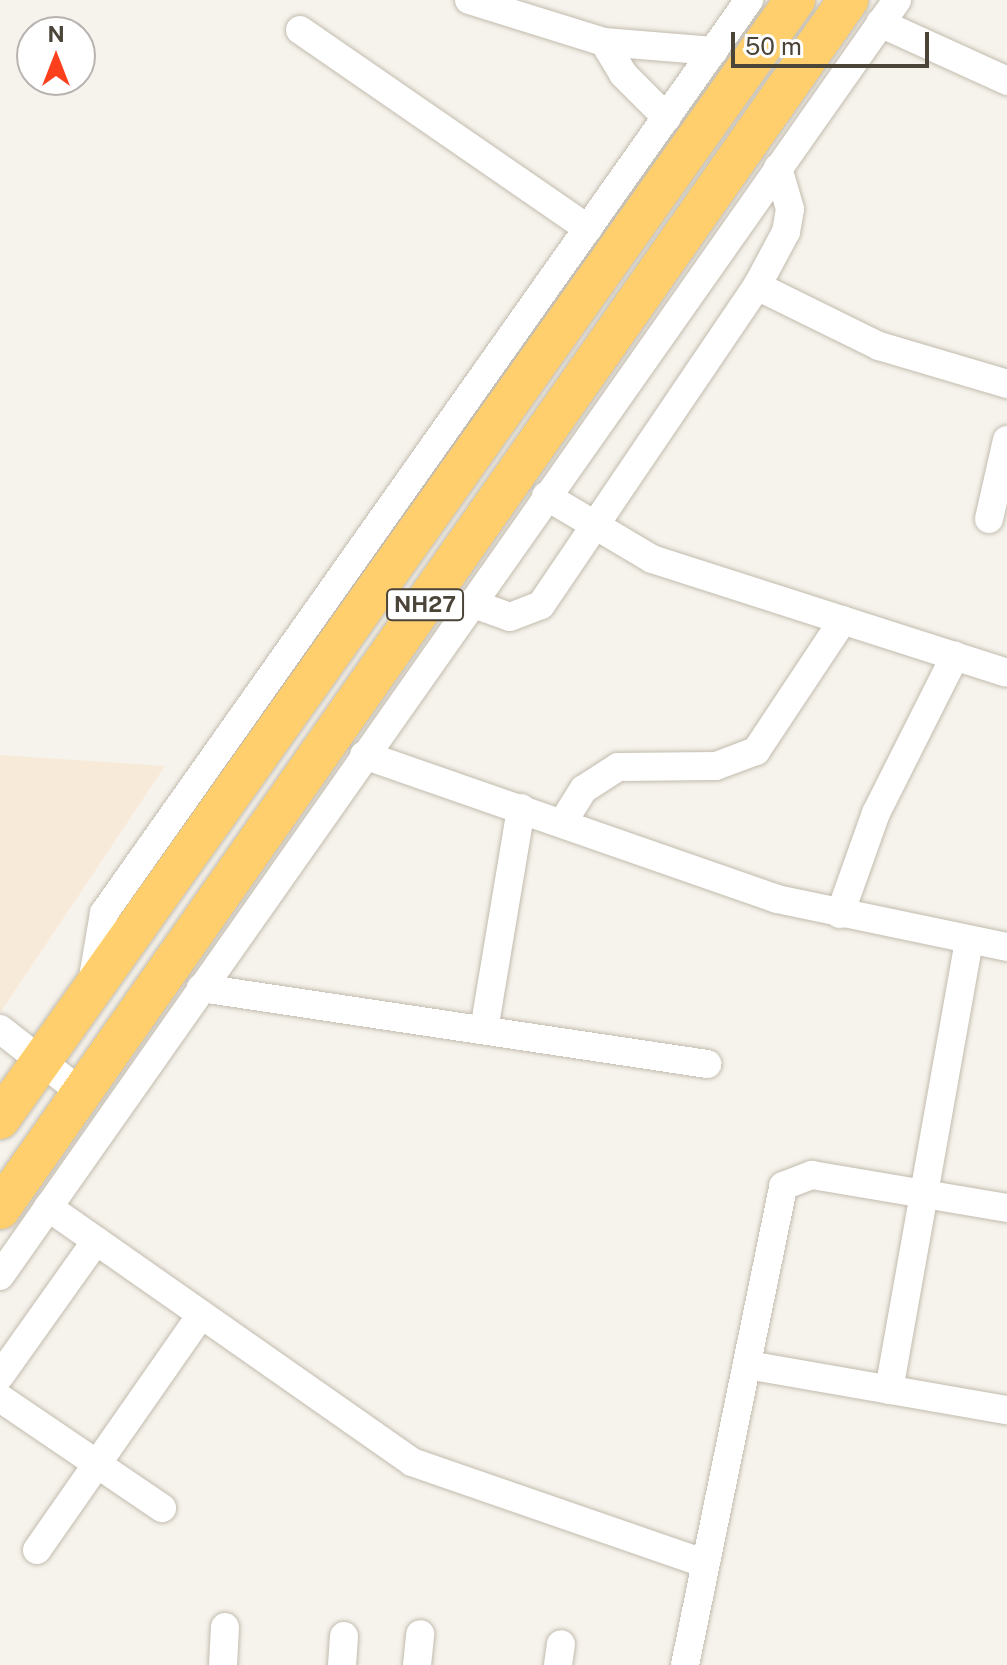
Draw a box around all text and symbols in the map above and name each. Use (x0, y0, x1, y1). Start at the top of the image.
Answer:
north arrow (16, 16, 96, 96)
scale bar (735, 16, 933, 66)
text: N (47, 21, 65, 47)
text: 50 m (745, 32, 802, 60)
road number: NH27 (385, 587, 465, 623)

